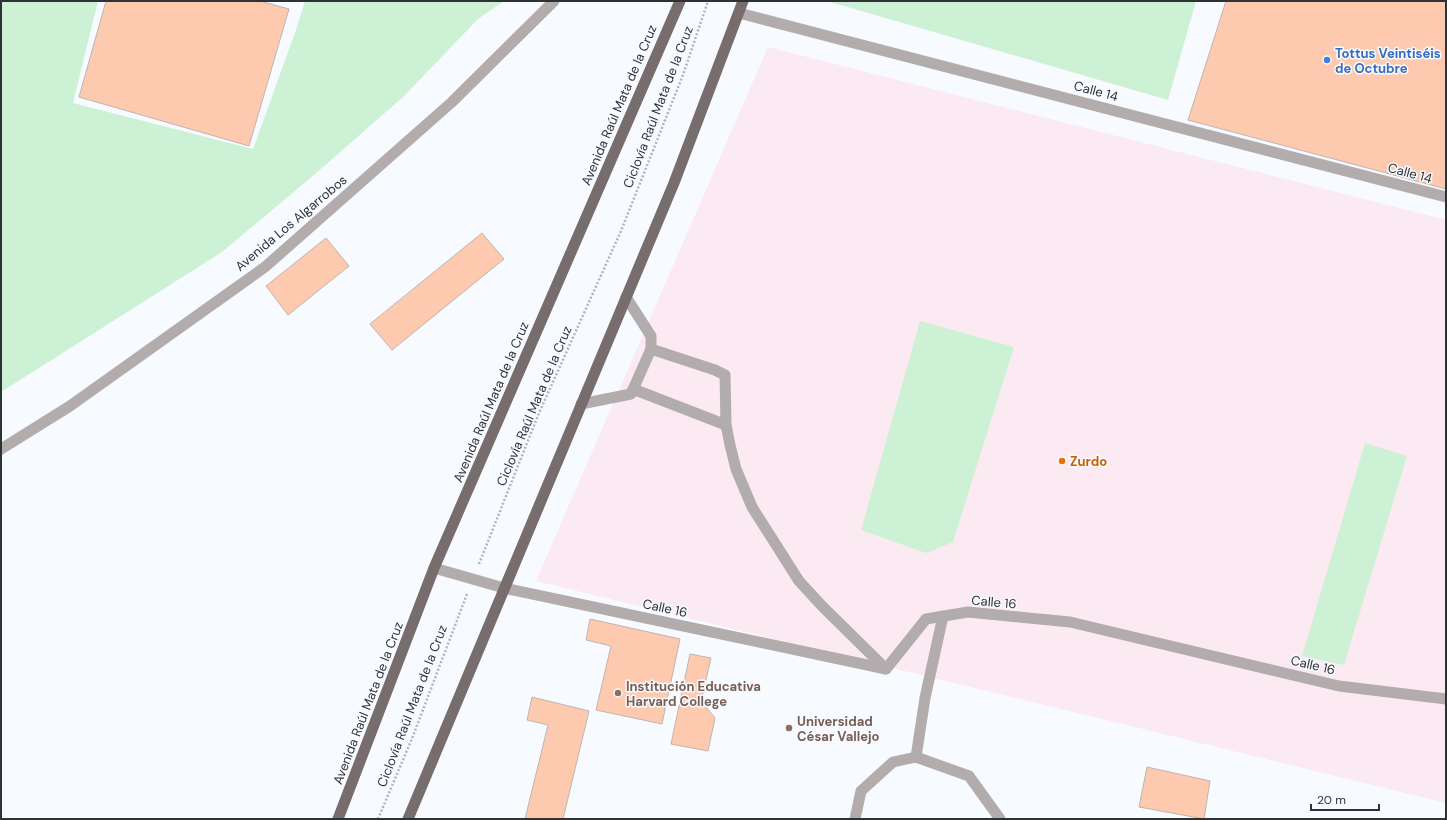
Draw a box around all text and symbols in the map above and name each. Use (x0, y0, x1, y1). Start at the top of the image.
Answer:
street label: Avenida Raúl Mata de la Cruz (577, 22, 661, 188)
street label: Ciclovía Raúl Mata de la Cruz (619, 24, 697, 190)
place label: Tottus Veintiséis de Octubre (1335, 45, 1441, 77)
marker: Tottus Veintiséis de Octubre (1322, 55, 1332, 65)
street label: Calle 14 (1072, 77, 1120, 105)
street label: Calle 14 (1386, 159, 1434, 187)
street label: Avenida Los Algarrobos (232, 171, 350, 275)
street label: Avenida Raúl Mata de la Cruz (449, 319, 533, 485)
street label: Ciclovía Raúl Mata de la Cruz (493, 323, 575, 489)
place label: Zurdo (1070, 453, 1107, 470)
marker: Zurdo (1057, 456, 1067, 466)
street label: Calle 16 (971, 592, 1017, 612)
street label: Calle 16 (641, 595, 689, 621)
street label: Avenida Raúl Mata de la Cruz (329, 619, 407, 787)
street label: Ciclovía Raúl Mata de la Cruz (373, 623, 451, 789)
street label: Calle 16 (1289, 652, 1337, 678)
place label: Institución Educativa Harvard College (626, 678, 761, 710)
marker: Institución Educativa Harvard College (613, 688, 623, 698)
place label: Universidad César Vallejo (797, 713, 880, 745)
marker: Universidad César Vallejo (784, 723, 794, 733)
scale bar (1311, 786, 1379, 812)
text: 20 m (1317, 792, 1346, 808)

